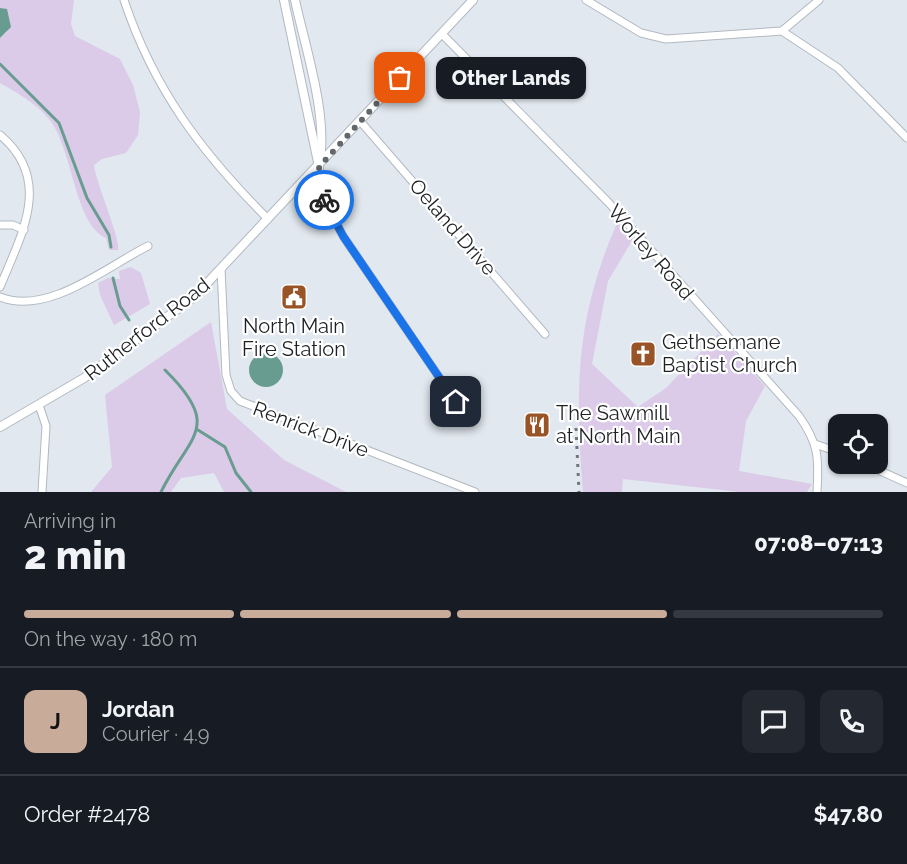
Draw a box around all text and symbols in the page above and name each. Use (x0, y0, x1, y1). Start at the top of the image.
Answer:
pin (374, 52, 425, 103)
callout: Other Lands (436, 57, 586, 99)
icon: bag (383, 61, 416, 94)
text: Other Lands (452, 66, 570, 90)
courier (294, 170, 354, 230)
street label: Oeland Drive (405, 174, 502, 280)
icon: bike (308, 184, 341, 217)
street label: Worley Road (603, 199, 699, 305)
street label: Rutherford Road (80, 273, 214, 385)
public building icon: North Main Fire Station (279, 282, 309, 312)
place label: North Main Fire Station (242, 314, 346, 361)
place label: Gethsemane Baptist Church (662, 330, 798, 377)
church icon: Gethsemane Baptist Church (628, 339, 658, 369)
pin (430, 376, 481, 427)
icon: home (439, 385, 472, 418)
street label: Renrick Drive (250, 396, 372, 462)
place label: The Sawmill at North Main (556, 401, 681, 448)
restaurant icon: The Sawmill at North Main (522, 410, 552, 440)
map controls (828, 414, 888, 474)
button: locate (828, 414, 888, 474)
text: Arriving in (24, 509, 116, 533)
text: 07:08–07:13 (754, 530, 883, 556)
text: 2 min (24, 532, 127, 578)
text: On the way · 180 m (24, 627, 197, 651)
button: chat (742, 690, 805, 753)
button: phone (820, 690, 883, 753)
text: Jordan (102, 696, 174, 722)
text: J (50, 708, 61, 734)
text: Courier · 4.9 (102, 722, 210, 746)
text: Order #2478 (24, 801, 150, 827)
text: $47.80 (814, 801, 883, 827)

